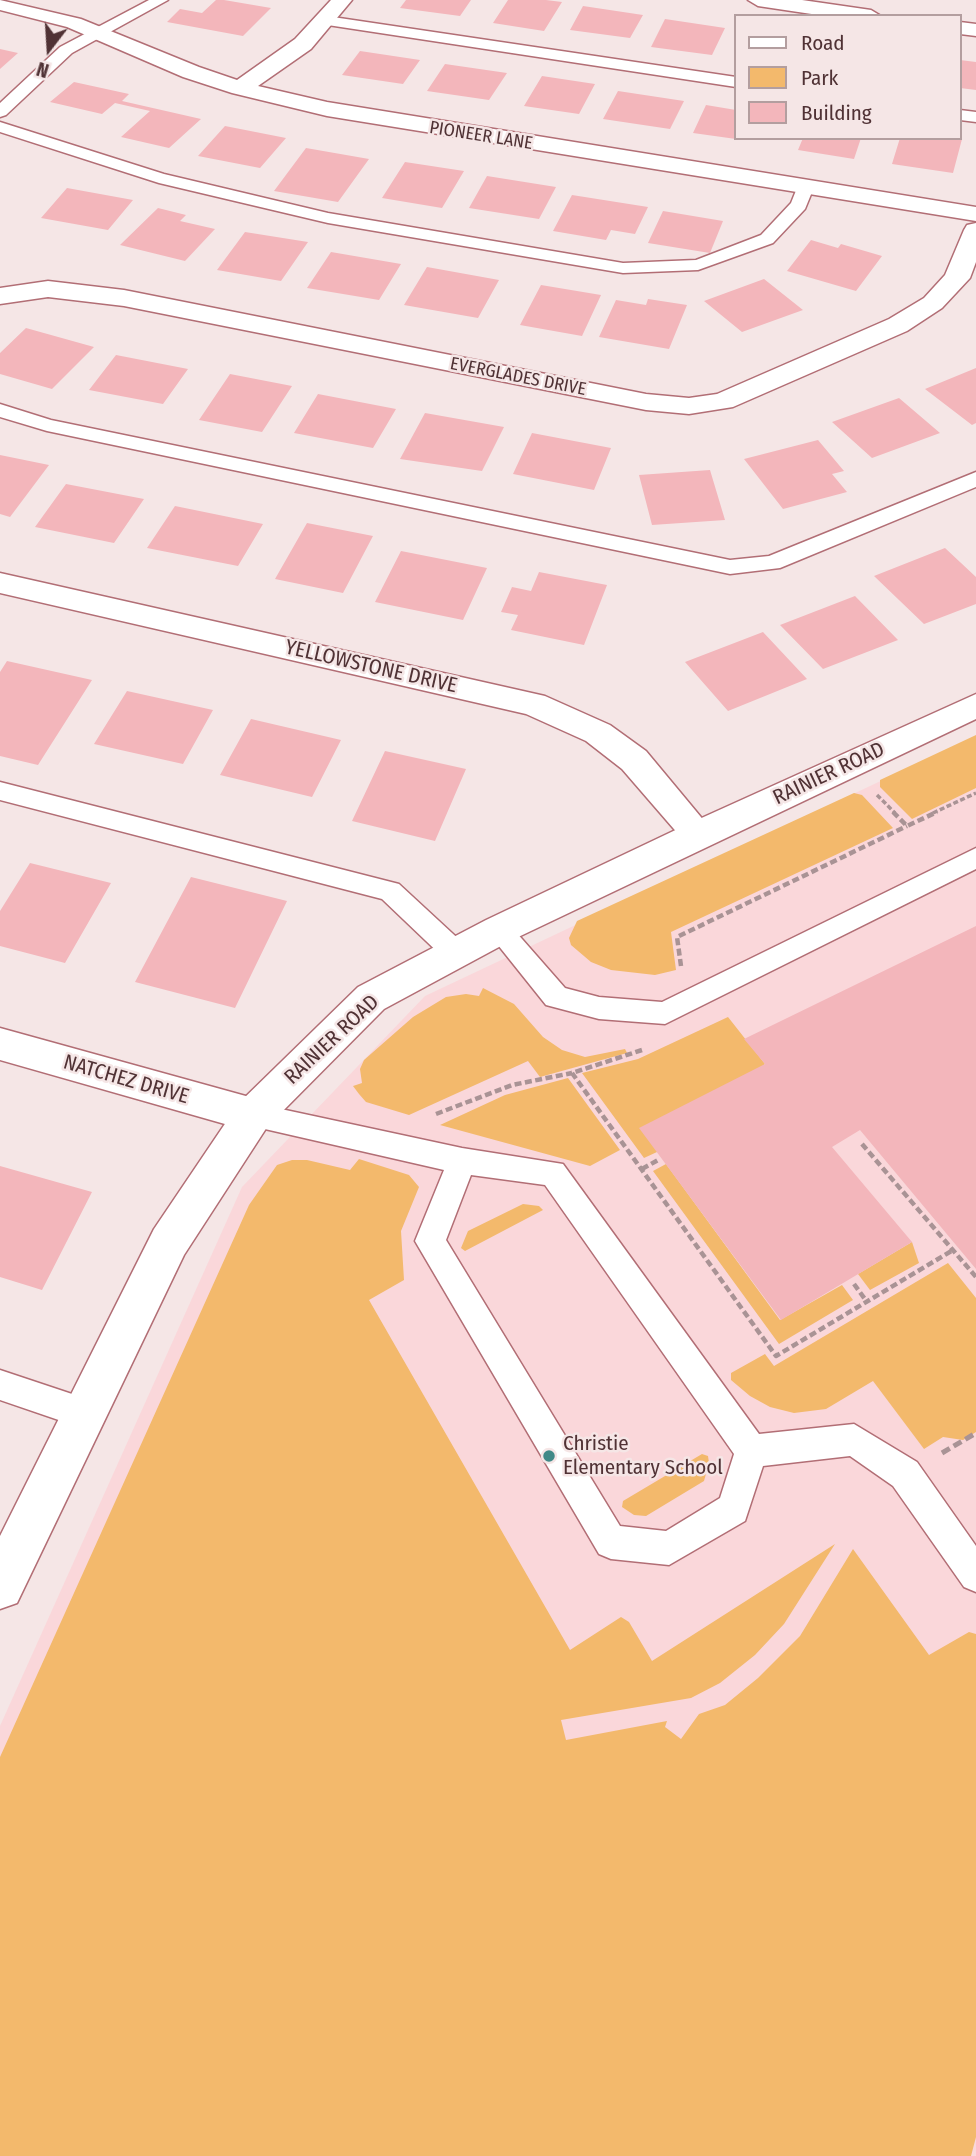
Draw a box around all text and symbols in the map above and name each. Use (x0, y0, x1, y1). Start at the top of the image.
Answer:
north arrow (14, 14, 84, 84)
legend (734, 14, 962, 140)
text: Road (801, 30, 845, 56)
text: N (34, 57, 52, 82)
text: Park (801, 65, 838, 91)
text: Building (801, 100, 872, 126)
street label: PIONEER LANE (428, 117, 534, 155)
street label: EVERGLADES DRIVE (448, 353, 588, 401)
street label: YELLOWSTONE DRIVE (282, 635, 460, 699)
street label: RAINIER ROAD (769, 737, 889, 811)
street label: RAINIER ROAD (280, 990, 384, 1090)
street label: NATCHEZ DRIVE (60, 1050, 192, 1110)
place label: Christie Elementary School (563, 1431, 723, 1481)
marker: Christie Elementary School (541, 1448, 557, 1464)

